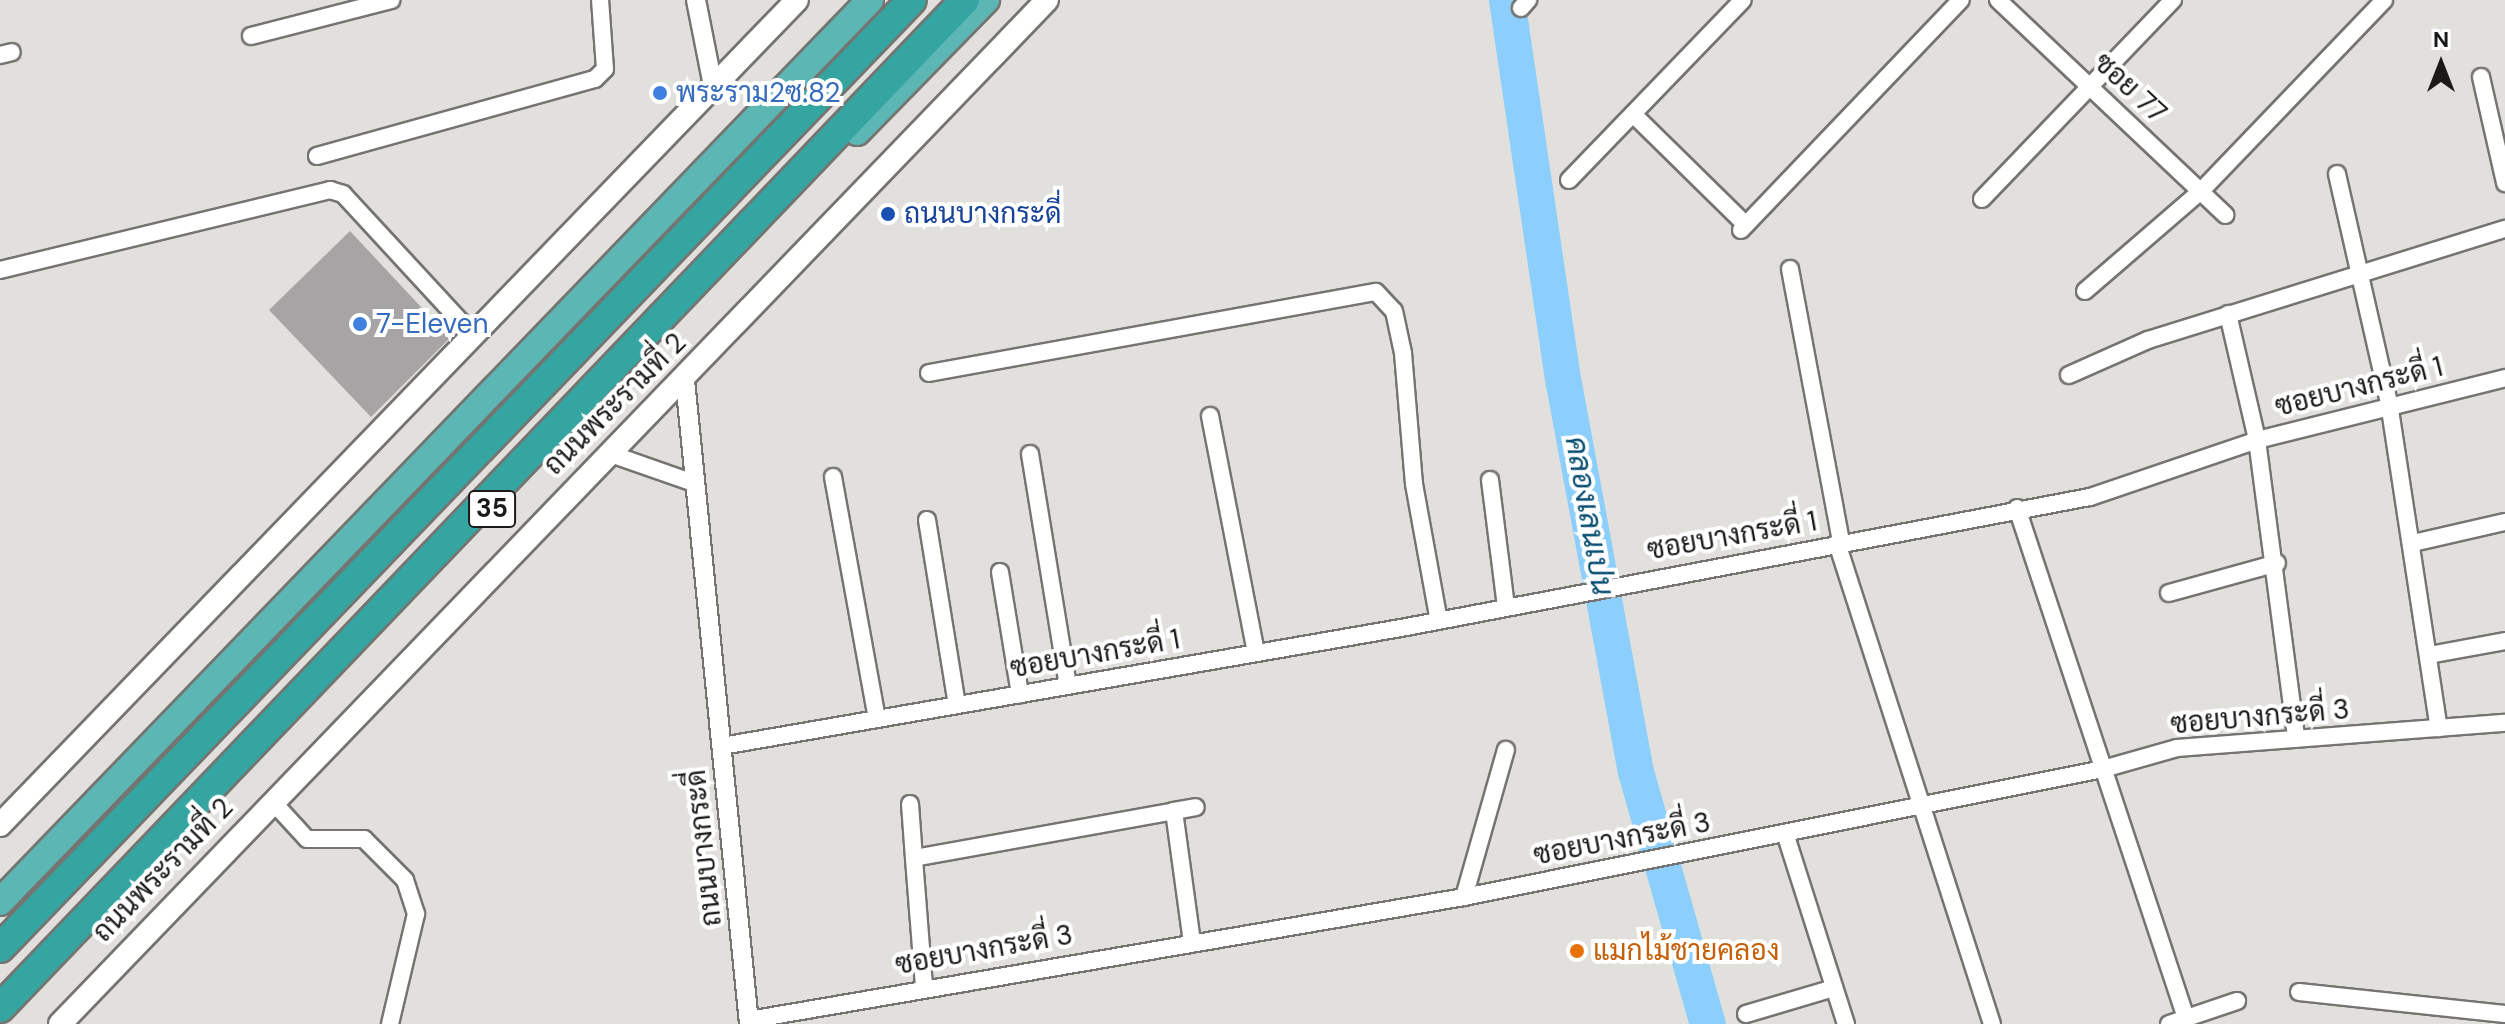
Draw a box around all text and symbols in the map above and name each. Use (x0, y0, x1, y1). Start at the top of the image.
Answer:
north arrow (2401, 24, 2481, 104)
text: N (2433, 25, 2449, 54)
street label: ซอย 77 (2087, 46, 2173, 130)
place label: พระราม2ซ.82 (676, 76, 841, 110)
marker: พระราม2ซ.82 (651, 84, 669, 102)
place label: ถนนบางกระดี่ (904, 197, 1061, 231)
marker: ถนนบางกระดี่ (879, 205, 897, 223)
place label: 7-Eleven (376, 307, 489, 341)
marker: 7-Eleven (351, 315, 369, 333)
street label: ถนนพระรามที่ 2 (537, 326, 693, 482)
street label: ซอยบางกระดี่ 1 (2272, 350, 2446, 424)
water label: คลองเลนเปน (1557, 434, 1621, 598)
road number: 35 (468, 487, 516, 531)
street label: ซอยบางกระดี่ 1 (1645, 505, 1819, 567)
street label: ซอยบางกระดี่ 1 (1008, 623, 1182, 685)
street label: ซอยบางกระดี่ 3 (2169, 692, 2351, 742)
street label: ถนนบางกระดี่ (679, 768, 729, 928)
street label: ถนนพระรามที่ 2 (86, 791, 240, 949)
street label: ซอยบางกระดี่ 3 (1531, 805, 1713, 873)
street label: ซอยบางกระดี่ 3 (893, 918, 1075, 982)
place label: แมกไม้ชายคลอง (1593, 934, 1779, 968)
marker: แมกไม้ชายคลอง (1568, 942, 1586, 960)

